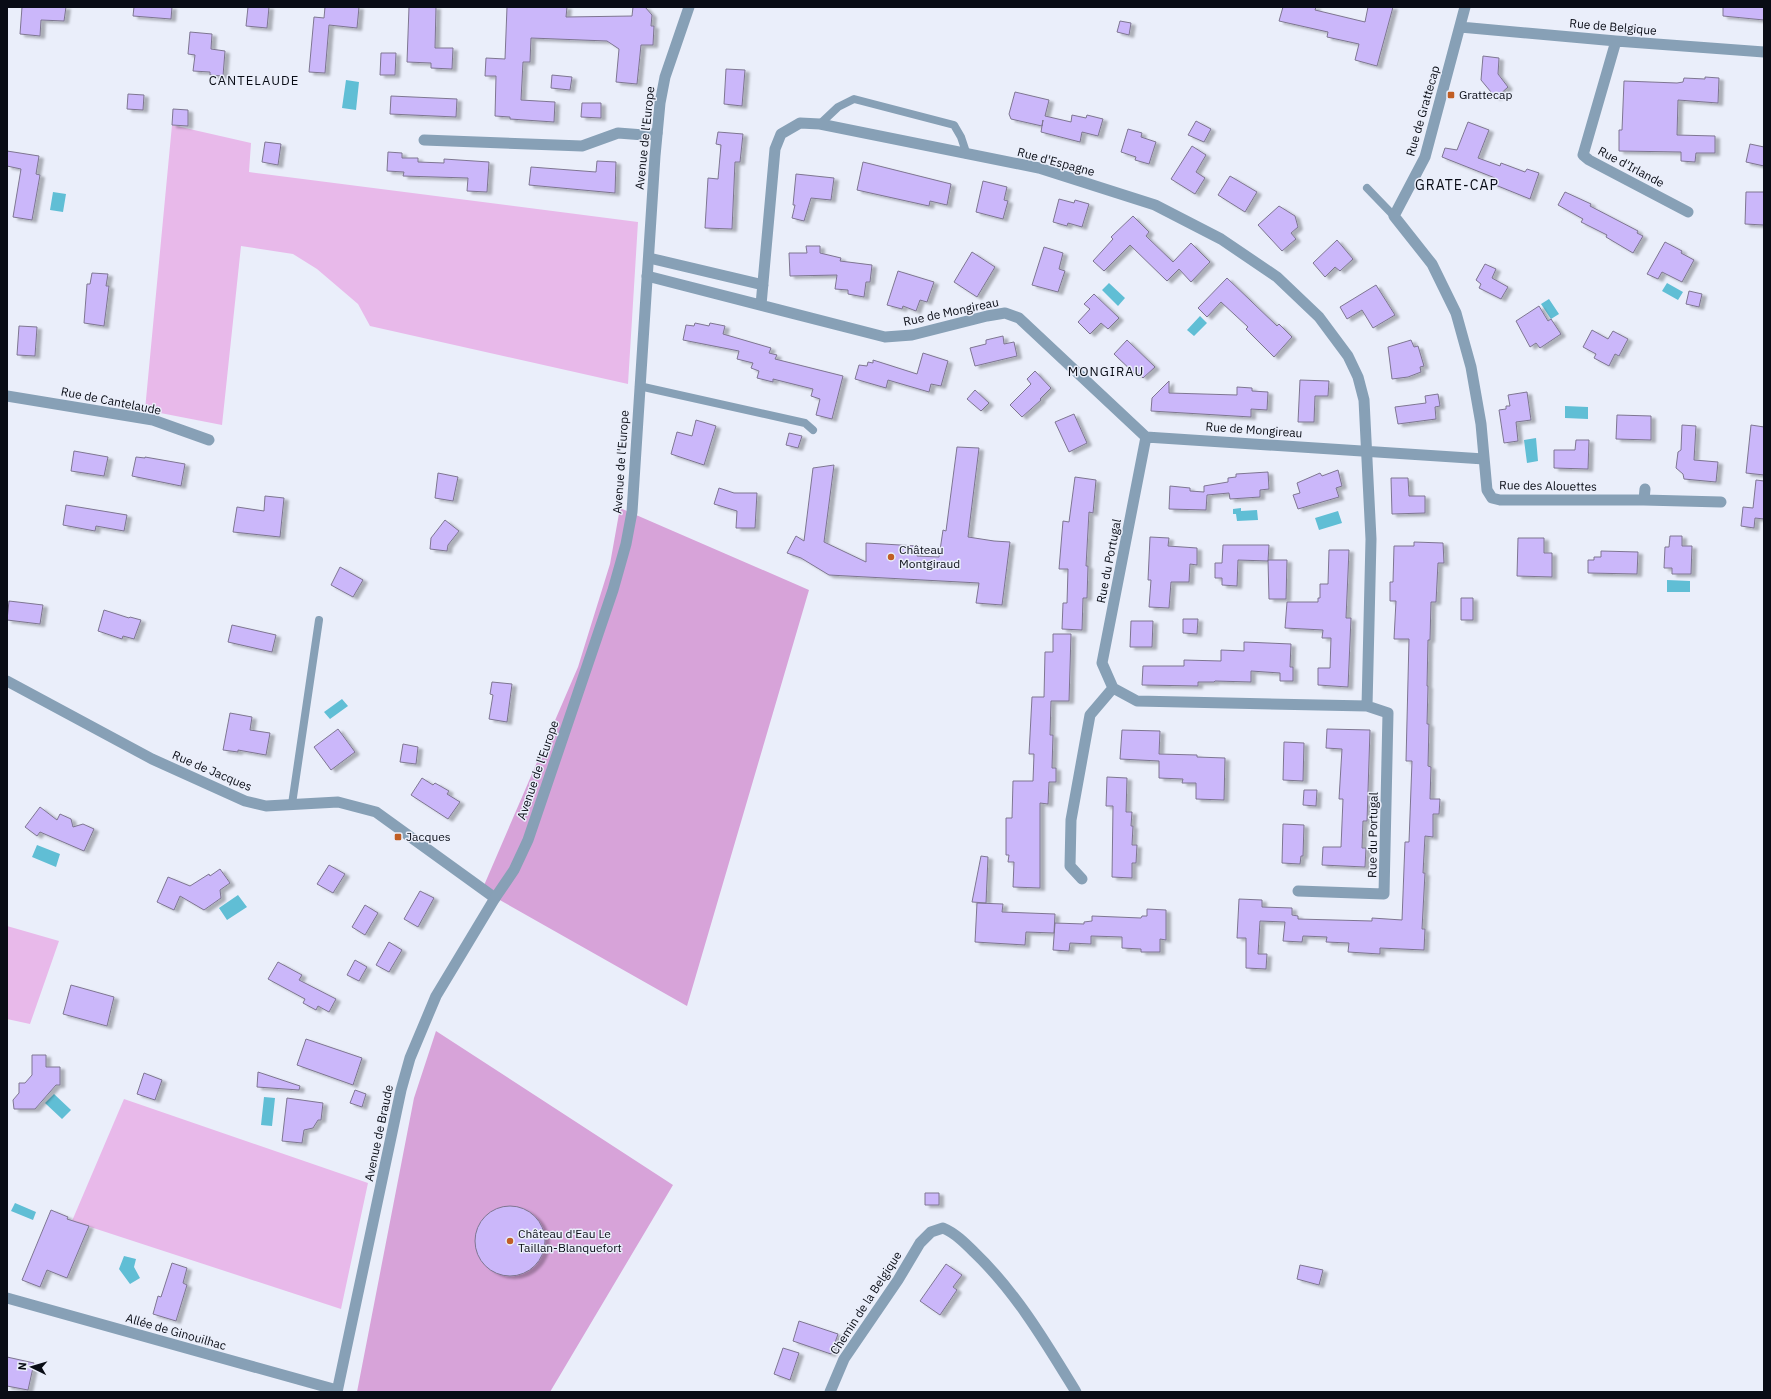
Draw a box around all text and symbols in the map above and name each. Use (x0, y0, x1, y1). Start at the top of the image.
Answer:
street label: Rue de Belgique (1569, 15, 1658, 38)
street label: Rue de Grattecap (1402, 64, 1443, 158)
district label: CANTELAUDE (209, 72, 299, 89)
street label: Avenue de l'Europe (632, 85, 657, 190)
place label: Grattecap (1459, 87, 1512, 102)
marker: Grattecap (1446, 90, 1456, 100)
street label: Rue d'Irlande (1595, 143, 1667, 191)
street label: Rue d'Espagne (1016, 144, 1097, 179)
district label: GRATE-CAP (1415, 176, 1499, 194)
street label: Rue de Mongireau (902, 294, 1000, 329)
district label: MONGIRAU (1068, 363, 1144, 380)
street label: Rue de Cantelaude (60, 383, 163, 418)
street label: Avenue de l'Europe (609, 409, 632, 514)
street label: Rue de Mongireau (1205, 419, 1303, 440)
street label: Rue des Alouettes (1499, 477, 1597, 494)
street label: Rue du Portugal (1093, 517, 1124, 604)
place label: Château Montgiraud (899, 542, 960, 571)
marker: Château Montgiraud (886, 552, 896, 562)
street label: Avenue de l'Europe (514, 718, 562, 821)
street label: Rue de Jacques (170, 747, 254, 794)
street label: Rue du Portugal (1364, 792, 1381, 878)
place label: Jacques (406, 829, 451, 844)
marker: Jacques (393, 832, 403, 842)
street label: Avenue de Braude (361, 1083, 396, 1183)
place label: Château d'Eau Le Taillan-Blanquefort (518, 1226, 622, 1255)
marker: Château d'Eau Le Taillan-Blanquefort (505, 1236, 515, 1246)
street label: Chemin de la Belgique (827, 1248, 905, 1357)
street label: Allée de Ginouilhac (124, 1310, 228, 1353)
north arrow (12, 1347, 52, 1387)
text: N (15, 1362, 29, 1371)

